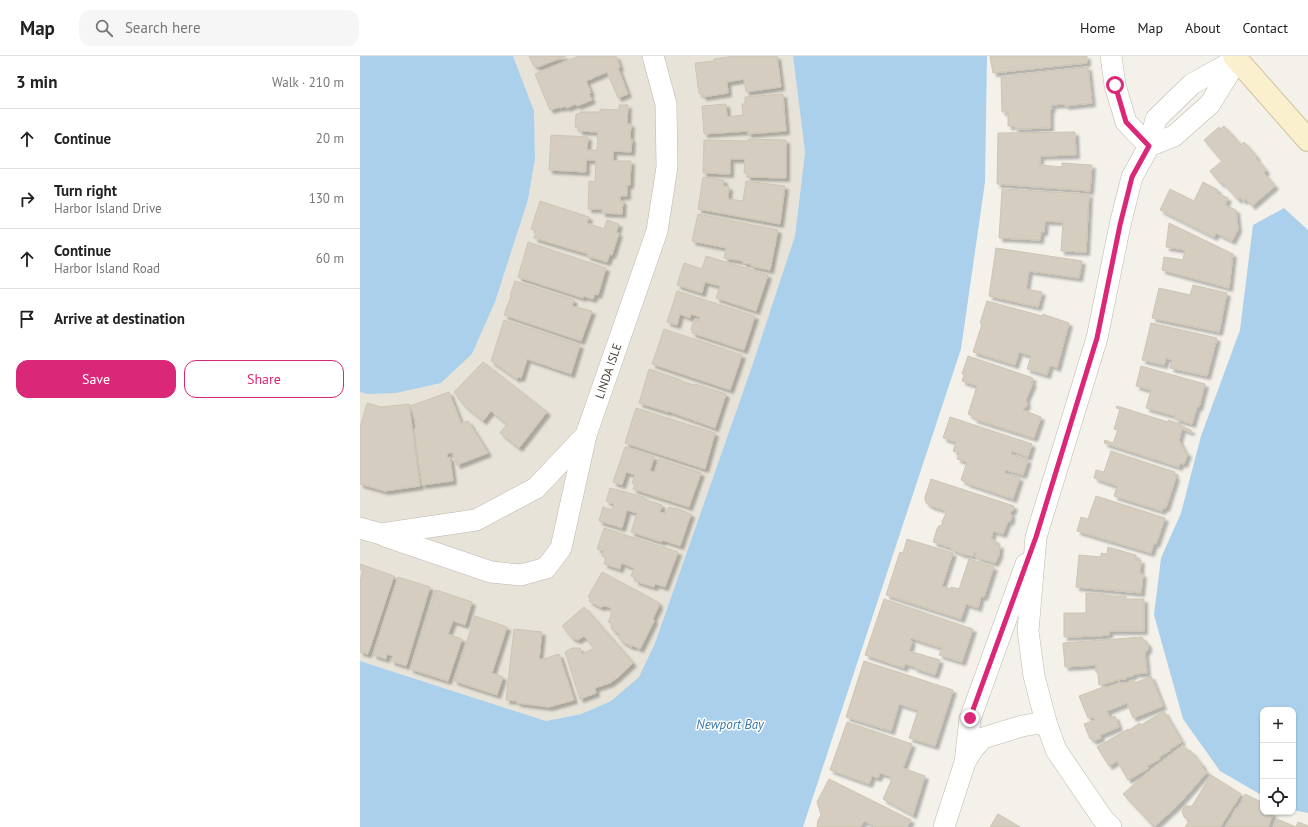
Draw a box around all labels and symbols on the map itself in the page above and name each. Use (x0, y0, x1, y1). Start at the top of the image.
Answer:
route start (1106, 76, 1124, 94)
street label: LINDA ISLE (592, 341, 624, 401)
route end (961, 709, 979, 727)
water label: Newport Bay (696, 716, 765, 733)

